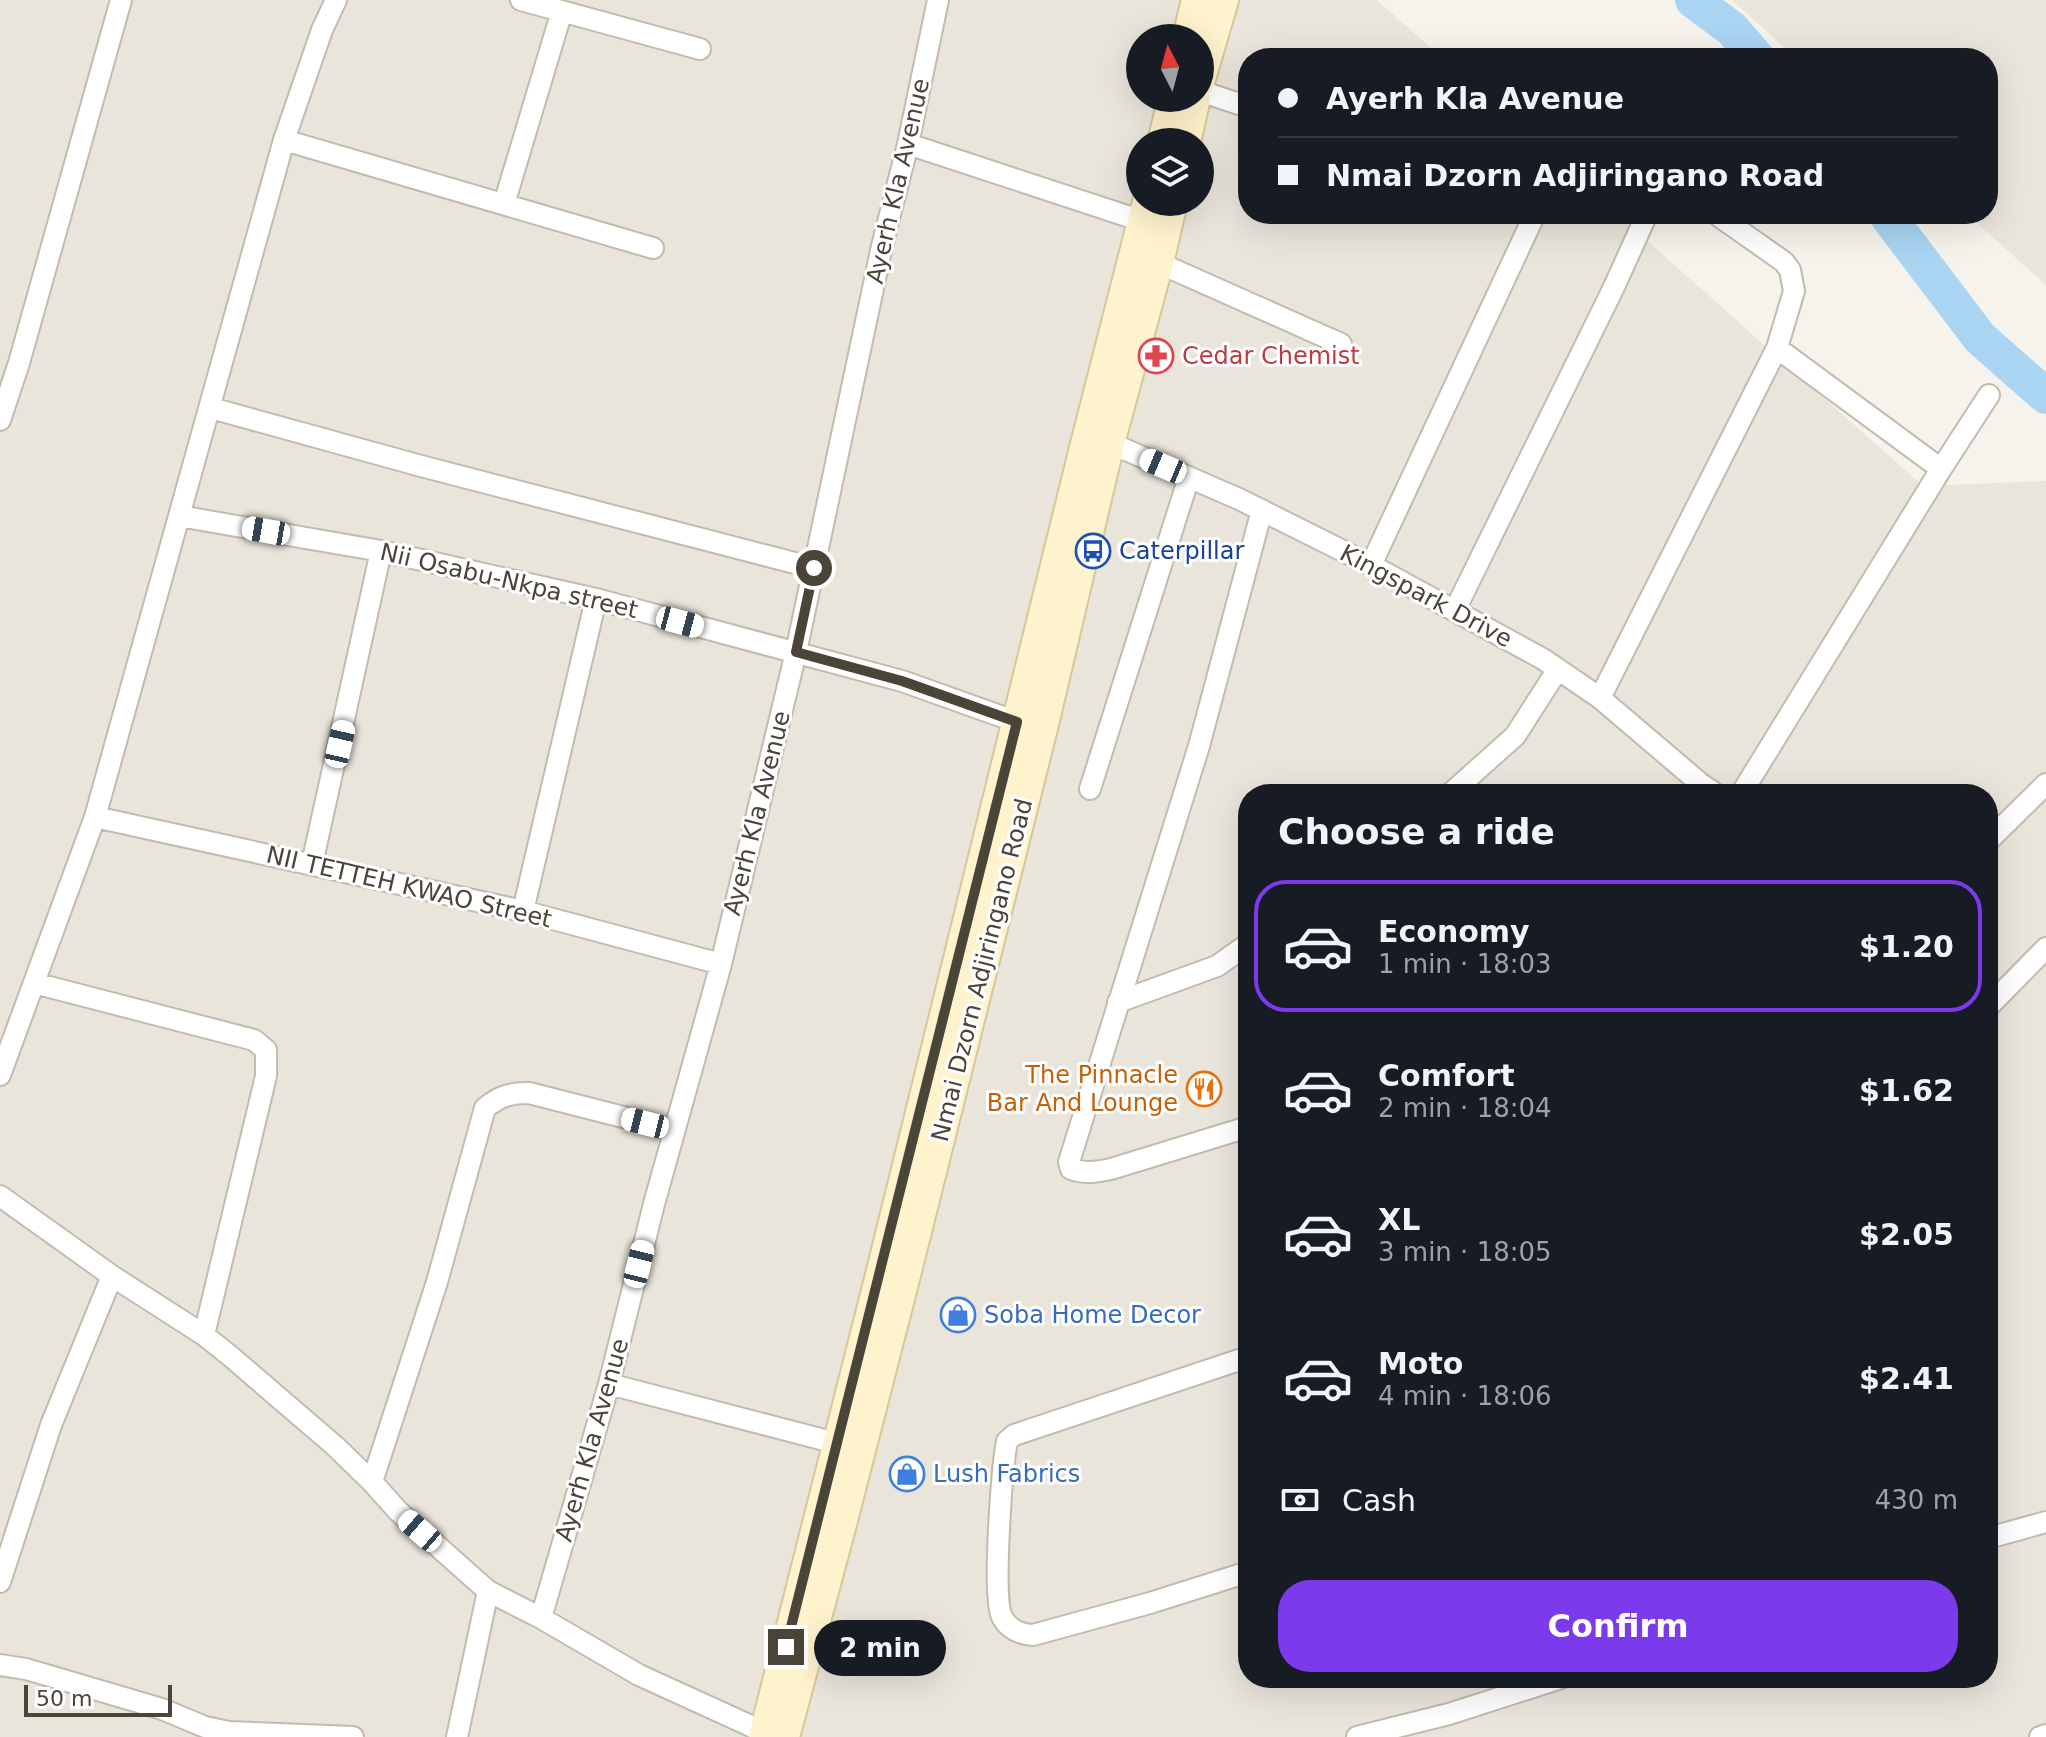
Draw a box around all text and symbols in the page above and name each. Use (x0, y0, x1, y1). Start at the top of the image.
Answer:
north arrow (1126, 24, 1214, 112)
map controls (1126, 24, 1214, 216)
street label: Ayerh Kla Avenue (861, 76, 935, 286)
text: Ayerh Kla Avenue (1326, 81, 1624, 116)
button: layers (1126, 128, 1214, 216)
text: Nmai Dzorn Adjiringano Road (1326, 158, 1824, 193)
pharmacy icon: Cedar Chemist (1137, 337, 1175, 375)
place label: Cedar Chemist (1182, 342, 1360, 370)
car (1136, 446, 1190, 486)
car (240, 515, 292, 547)
bus stop icon: Caterpillar (1074, 532, 1112, 570)
place label: Caterpillar (1119, 537, 1244, 565)
street label: Nii Osabu-Nkpa street (377, 538, 641, 624)
street label: Kingspark Drive (1335, 539, 1517, 653)
route start (796, 550, 832, 586)
car (654, 604, 706, 640)
street label: Ayerh Kla Avenue (718, 708, 796, 918)
car (323, 718, 357, 770)
street label: Nmai Dzorn Adjiringano Road (926, 796, 1038, 1144)
text: Choose a ride (1278, 811, 1555, 852)
street label: NII TETTEH KWAO Street (264, 841, 554, 933)
icon: car (1282, 910, 1354, 982)
text: Economy (1378, 914, 1530, 949)
text: $1.20 (1859, 929, 1954, 964)
text: 1 min · 18:03 (1378, 949, 1552, 979)
icon: car (1282, 1054, 1354, 1126)
text: Comfort (1378, 1058, 1515, 1093)
place label: The Pinnacle Bar And Lounge (987, 1061, 1178, 1117)
restaurant icon: The Pinnacle Bar And Lounge (1185, 1070, 1223, 1108)
text: $1.62 (1859, 1073, 1954, 1108)
text: 2 min · 18:04 (1378, 1093, 1552, 1123)
car (619, 1106, 671, 1140)
icon: car (1282, 1198, 1354, 1270)
text: XL (1378, 1202, 1420, 1237)
text: $2.05 (1859, 1217, 1954, 1252)
text: 3 min · 18:05 (1378, 1237, 1552, 1267)
car (622, 1238, 656, 1290)
shop icon: Soba Home Decor (939, 1296, 977, 1334)
place label: Soba Home Decor (984, 1301, 1201, 1329)
street label: Ayerh Kla Avenue (550, 1335, 634, 1545)
icon: car (1282, 1342, 1354, 1414)
text: Moto (1378, 1346, 1463, 1381)
text: $2.41 (1859, 1361, 1954, 1396)
text: 4 min · 18:06 (1378, 1381, 1552, 1411)
shop icon: Lush Fabrics (888, 1455, 926, 1493)
place label: Lush Fabrics (933, 1460, 1080, 1488)
icon: cash (1278, 1478, 1322, 1522)
text: Cash (1342, 1483, 1416, 1518)
text: 430 m (1875, 1485, 1958, 1515)
car (394, 1506, 446, 1556)
button: Confirm (1278, 1580, 1958, 1672)
callout: 2 min (814, 1619, 946, 1675)
route end (768, 1629, 804, 1665)
text: 2 min (839, 1633, 921, 1663)
scale bar (24, 1681, 172, 1717)
text: 50 m (36, 1686, 92, 1711)

